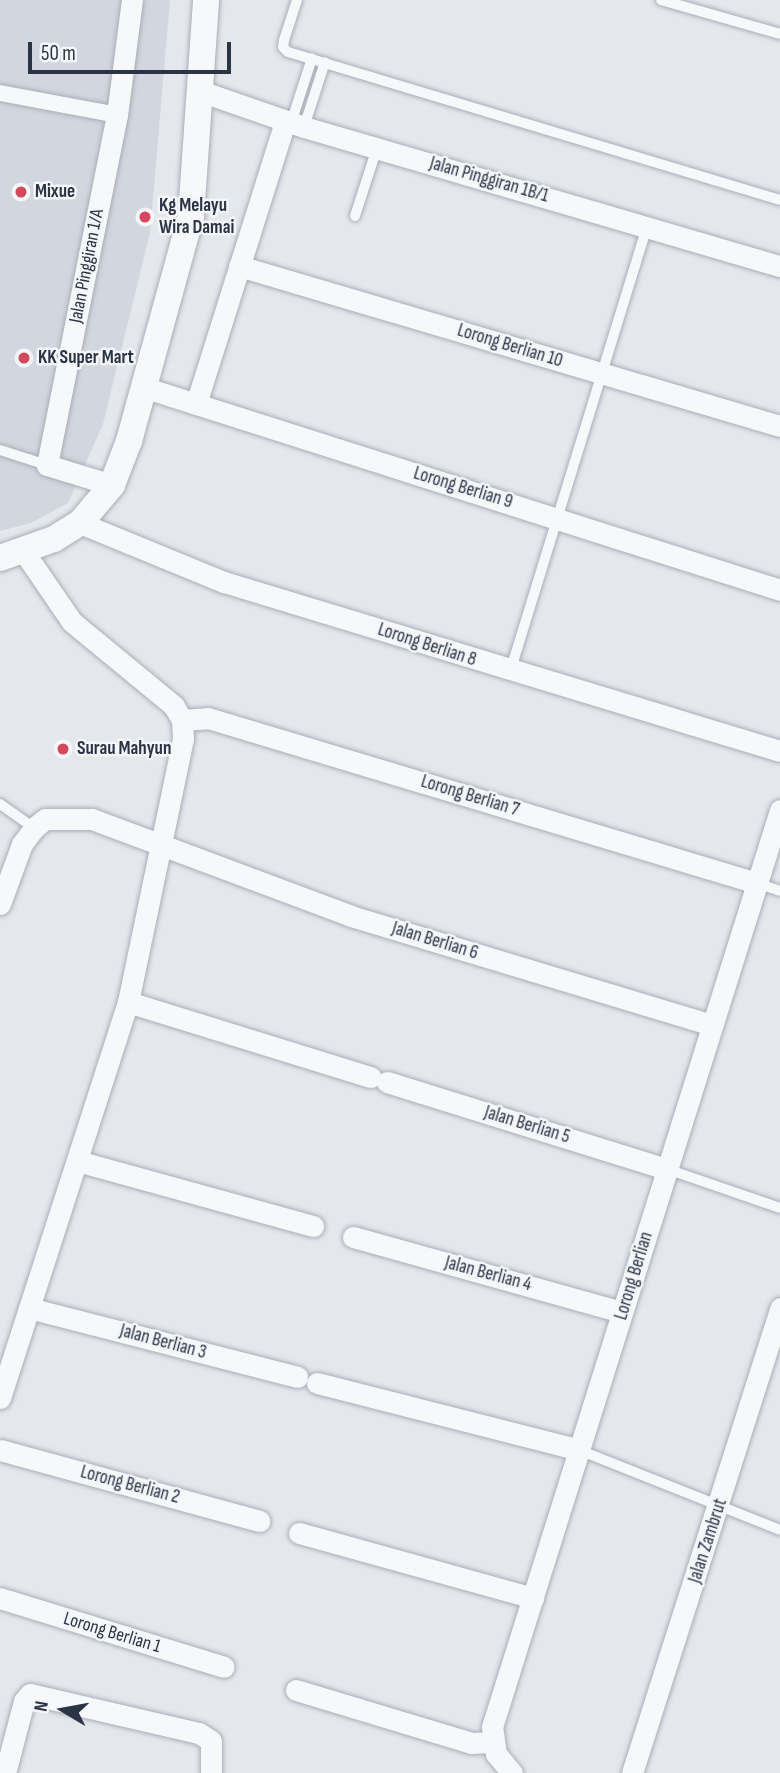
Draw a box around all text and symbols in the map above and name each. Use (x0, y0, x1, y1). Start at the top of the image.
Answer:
scale bar (32, 28, 234, 72)
text: 50 m (41, 41, 76, 66)
street label: Jalan Pinggiran 1B/1 (427, 152, 551, 208)
place label: Mixue (35, 181, 75, 203)
marker: Mixue (13, 184, 29, 200)
place label: Kg Melayu Wira Damai (159, 195, 234, 239)
street label: Jalan Pinggiran 1/A (65, 207, 109, 325)
marker: Kg Melayu Wira Damai (137, 209, 153, 225)
street label: Lorong Berlian 10 (455, 319, 565, 373)
place label: KK Super Mart (38, 347, 134, 369)
marker: KK Super Mart (16, 350, 32, 366)
street label: Lorong Berlian 9 (411, 462, 515, 514)
street label: Lorong Berlian 8 (375, 618, 479, 672)
place label: Surau Mahyun (77, 738, 171, 760)
marker: Surau Mahyun (55, 741, 71, 757)
street label: Lorong Berlian 7 (418, 770, 522, 822)
street label: Jalan Berlian 6 (389, 917, 481, 965)
street label: Jalan Berlian 5 (481, 1101, 573, 1149)
street label: Lorong Berlian (610, 1229, 658, 1323)
street label: Jalan Berlian 4 (442, 1252, 534, 1296)
street label: Jalan Berlian 3 (117, 1320, 209, 1364)
street label: Lorong Berlian 2 (78, 1461, 182, 1509)
street label: Jalan Zambrut (684, 1496, 732, 1586)
street label: Lorong Berlian 1 (61, 1607, 163, 1659)
north arrow (28, 1675, 98, 1745)
text: N (30, 1699, 54, 1713)

